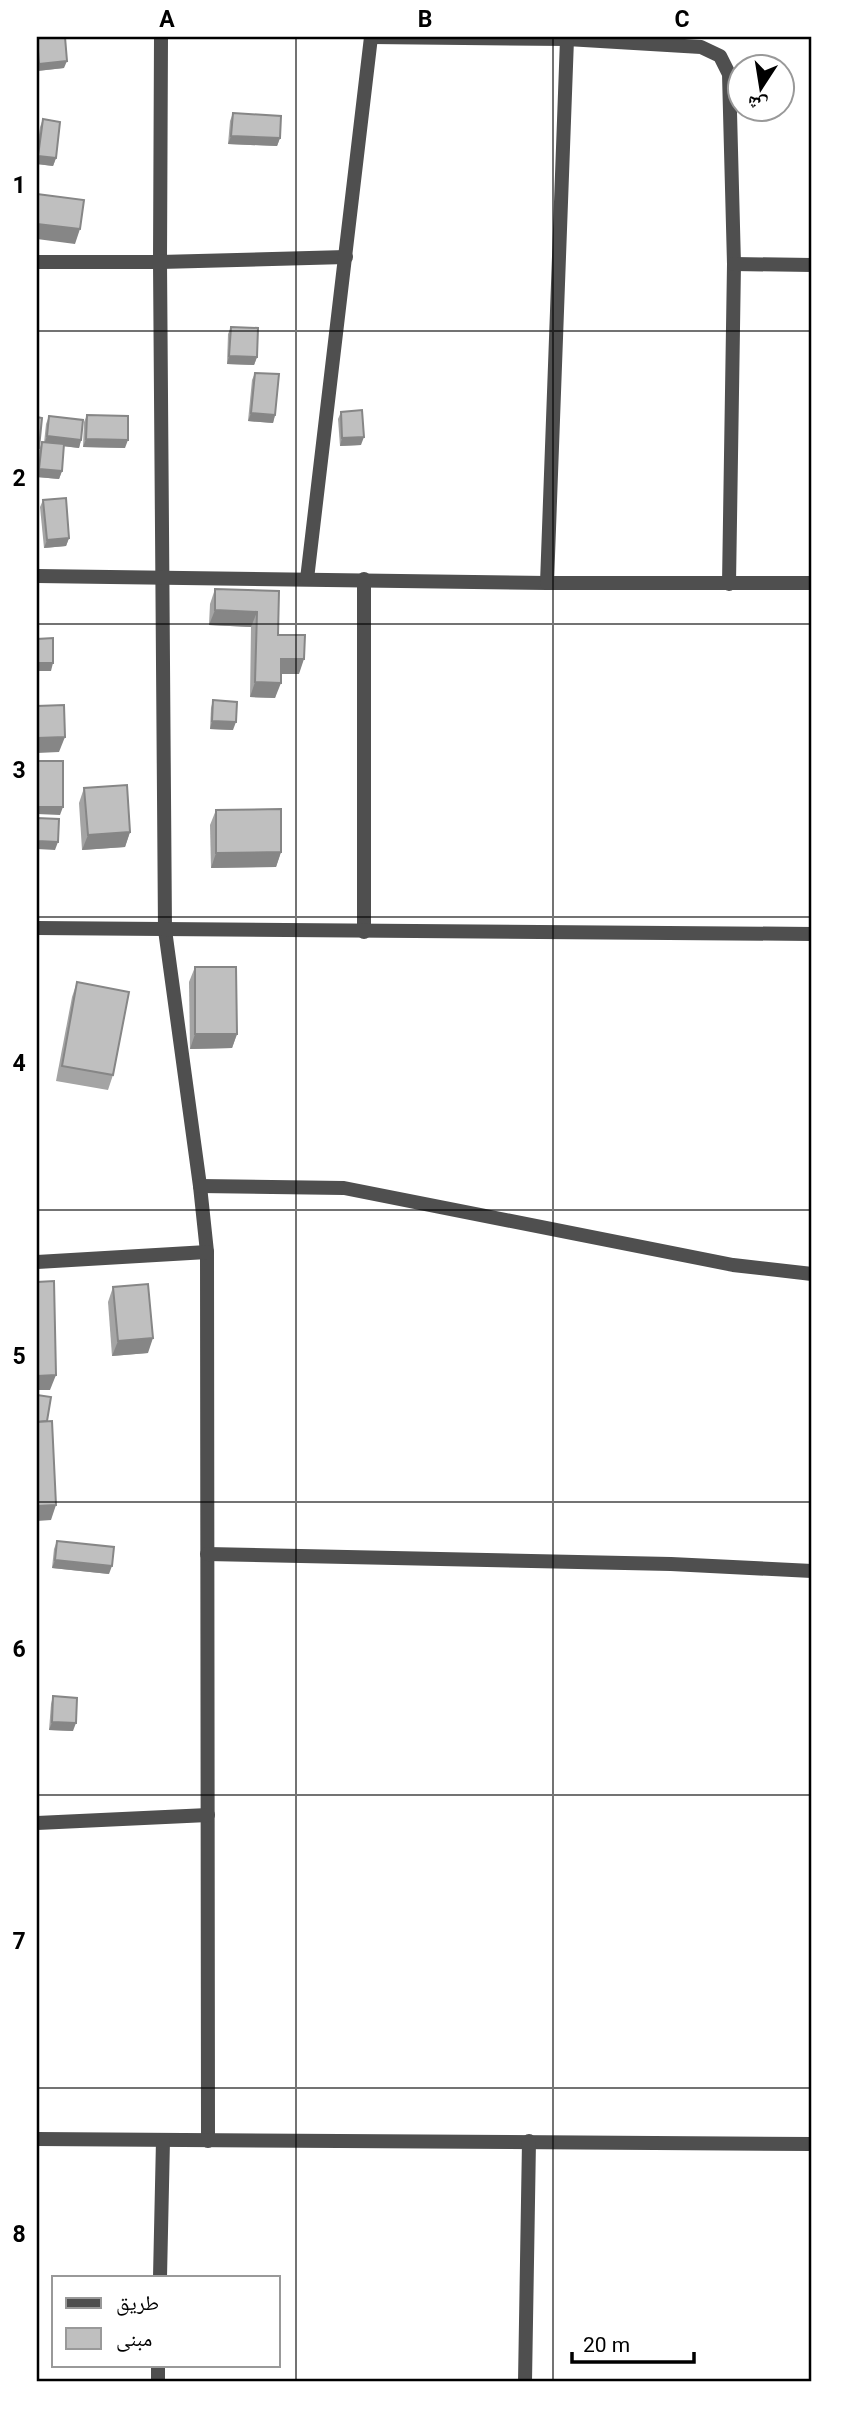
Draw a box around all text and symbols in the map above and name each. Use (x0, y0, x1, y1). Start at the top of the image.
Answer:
text: A (159, 6, 175, 33)
text: B (418, 6, 432, 33)
text: C (674, 6, 690, 33)
north arrow (726, 52, 796, 122)
text: ش (745, 91, 770, 117)
text: 1 (12, 172, 26, 199)
text: 2 (12, 465, 26, 492)
text: 3 (12, 757, 26, 784)
text: 4 (12, 1050, 26, 1077)
text: 5 (12, 1343, 26, 1370)
text: 6 (12, 1636, 26, 1663)
text: 7 (12, 1928, 26, 1955)
text: 8 (12, 2221, 26, 2248)
legend (52, 2276, 280, 2366)
text: طريق (116, 2291, 159, 2316)
scale bar (572, 2321, 695, 2365)
text: مبنى (116, 2327, 152, 2352)
text: 20 m (583, 2333, 630, 2357)

